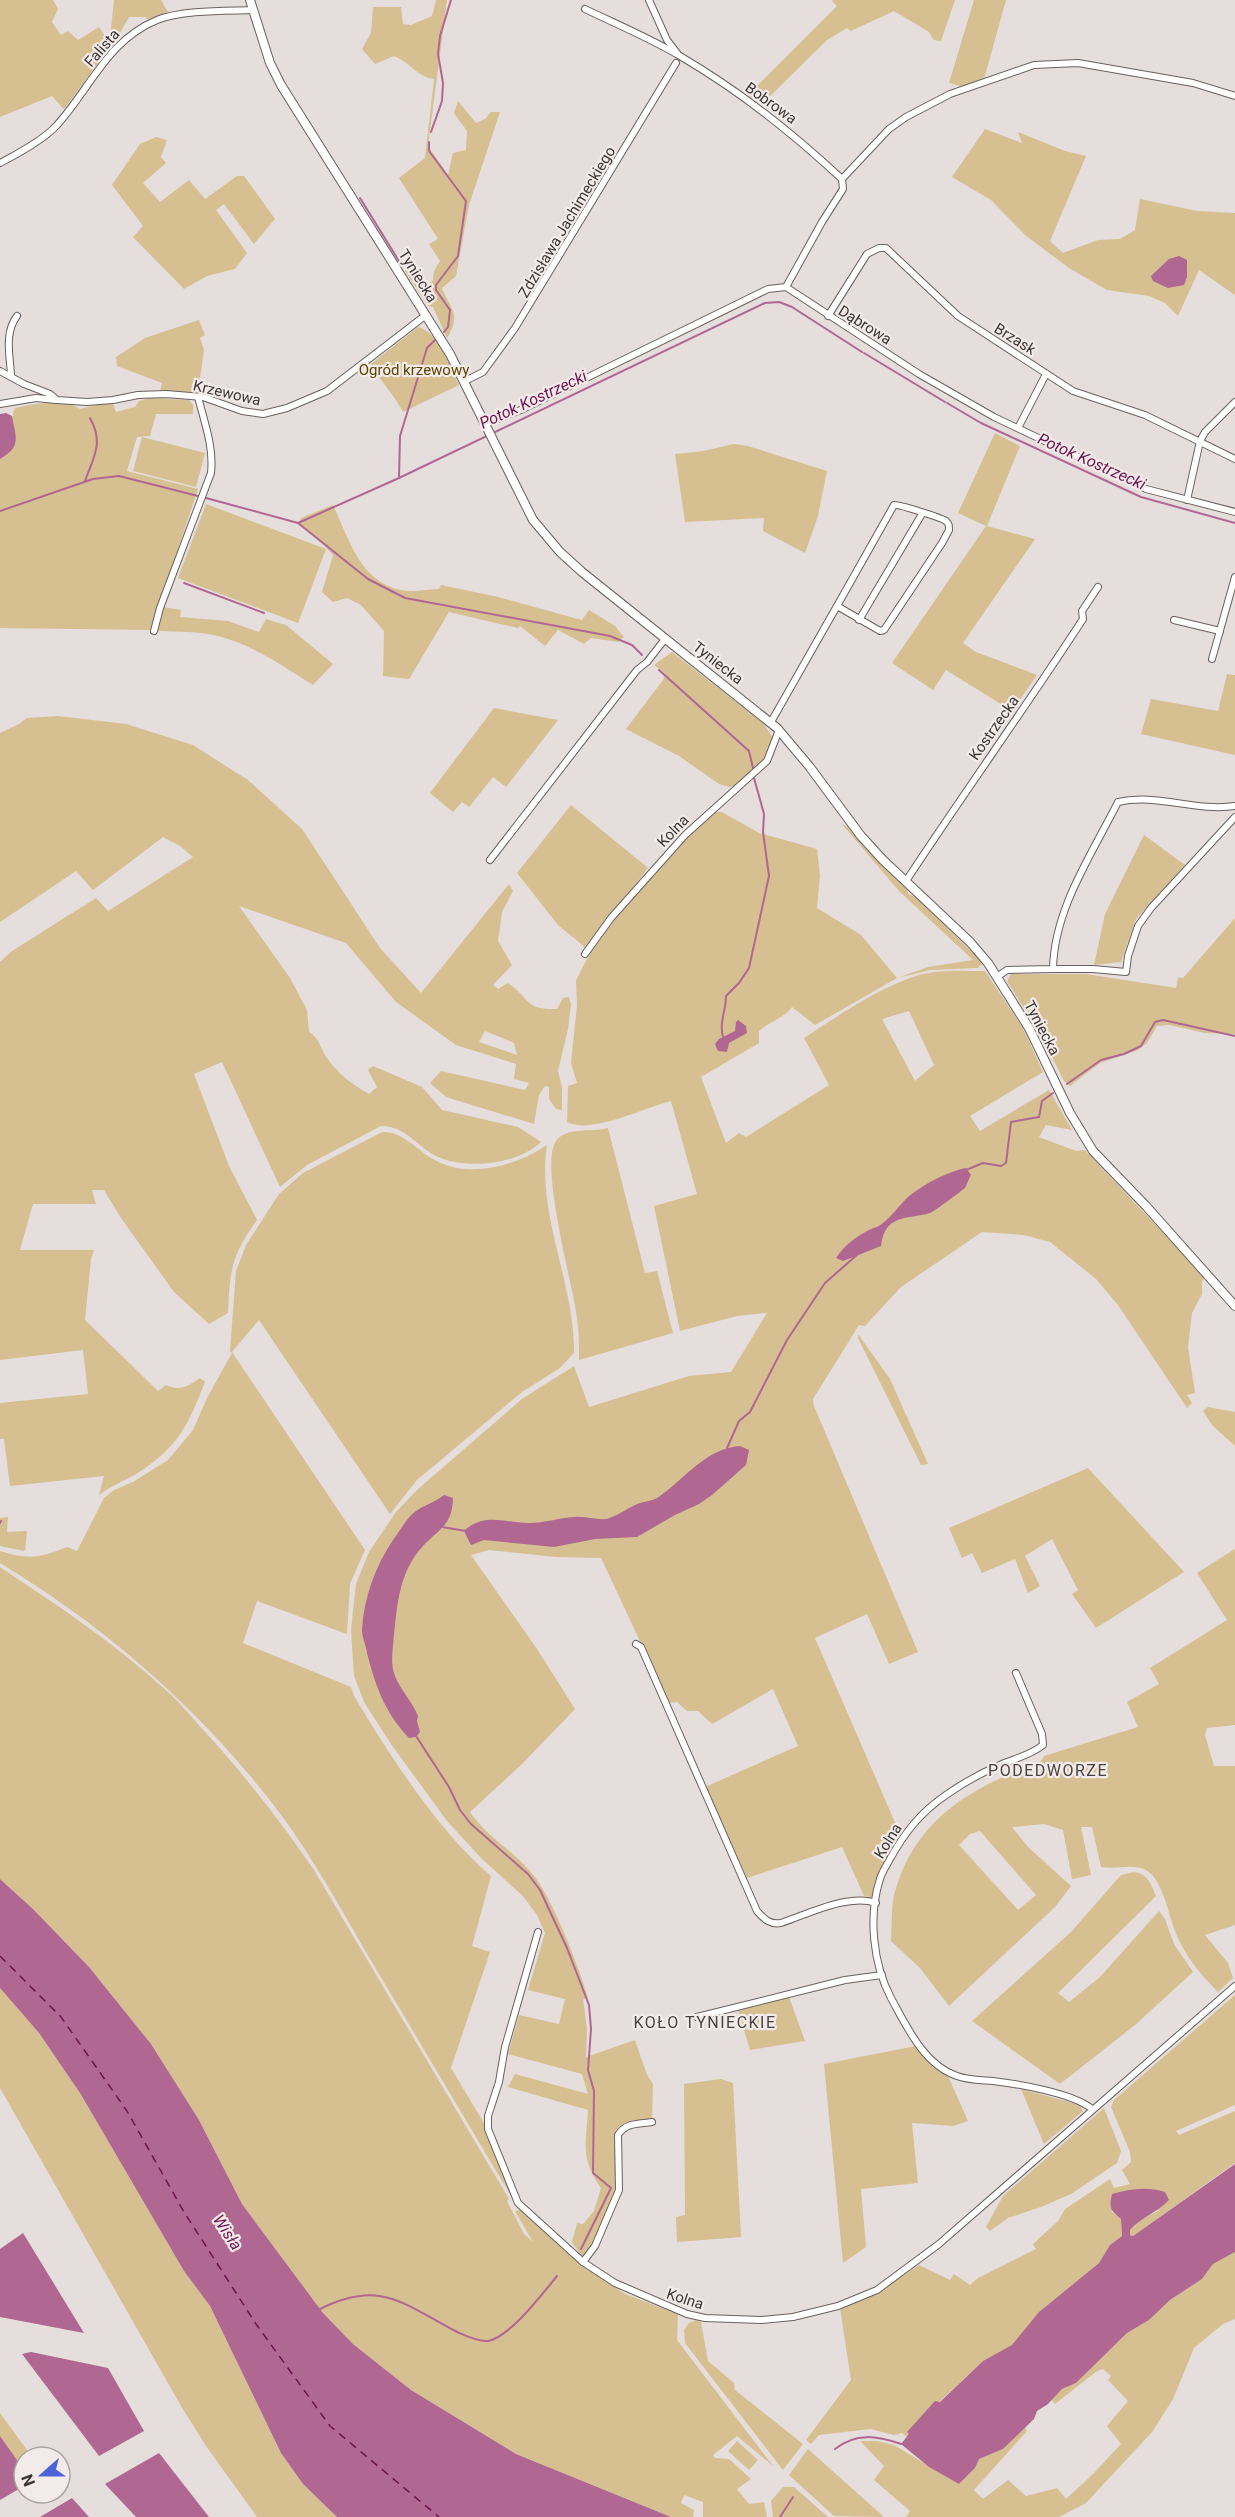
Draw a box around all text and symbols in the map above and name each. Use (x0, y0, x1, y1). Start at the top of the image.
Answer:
street label: Falista (81, 25, 123, 71)
street label: Bobrowa (742, 78, 800, 128)
street label: Zdzisława Jachimeckiego (515, 143, 619, 301)
street label: Tyniecka (395, 246, 441, 306)
street label: Dąbrowa (835, 302, 895, 348)
street label: Brzask (991, 319, 1039, 359)
park label: Ogród krzewowy (359, 361, 469, 379)
water label: Potok Kostrzecki (476, 366, 590, 433)
street label: Krzewowa (191, 376, 263, 410)
water label: Potok Kostrzecki (1035, 429, 1149, 494)
street label: Tyniecka (689, 638, 747, 688)
street label: Kostrzecka (965, 692, 1023, 764)
street label: Kolna (653, 811, 693, 851)
street label: Tyniecka (1020, 998, 1064, 1058)
district label: PODEDWORZE (988, 1761, 1108, 1780)
street label: Kolna (870, 1820, 906, 1862)
district label: KOŁO TYNIECKIE (633, 2013, 777, 2032)
water label: Wisła (209, 2211, 246, 2253)
street label: Kolna (664, 2285, 706, 2313)
north arrow (12, 2445, 72, 2505)
text: N (18, 2472, 39, 2489)

